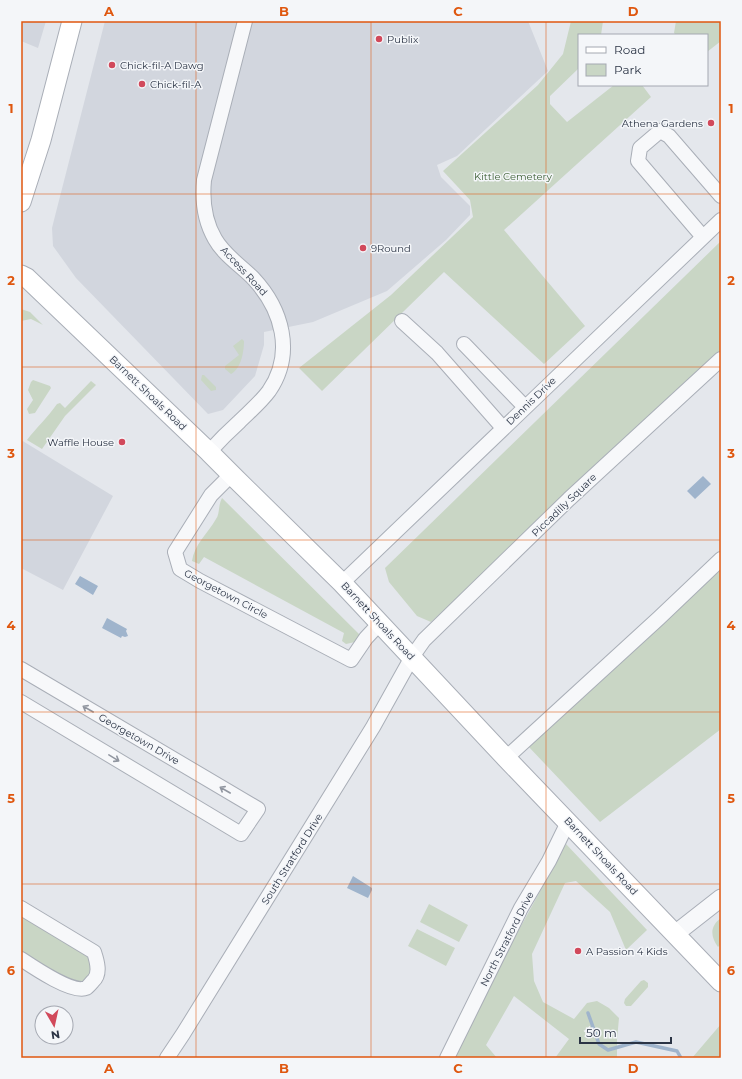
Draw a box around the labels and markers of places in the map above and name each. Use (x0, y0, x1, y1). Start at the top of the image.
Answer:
place label: Publix (387, 33, 419, 46)
marker: Publix (374, 34, 384, 44)
place label: Chick-fil-A Dawg (120, 59, 204, 72)
marker: Chick-fil-A Dawg (107, 60, 117, 70)
place label: Chick-fil-A (150, 78, 202, 91)
marker: Chick-fil-A (137, 79, 147, 89)
place label: Athena Gardens (622, 117, 703, 130)
marker: Athena Gardens (706, 118, 716, 128)
place label: 9Round (371, 242, 411, 255)
marker: 9Round (358, 243, 368, 253)
place label: Waffle House (47, 436, 114, 449)
marker: Waffle House (117, 437, 127, 447)
place label: A Passion 4 Kids (586, 945, 668, 958)
marker: A Passion 4 Kids (573, 946, 583, 956)

